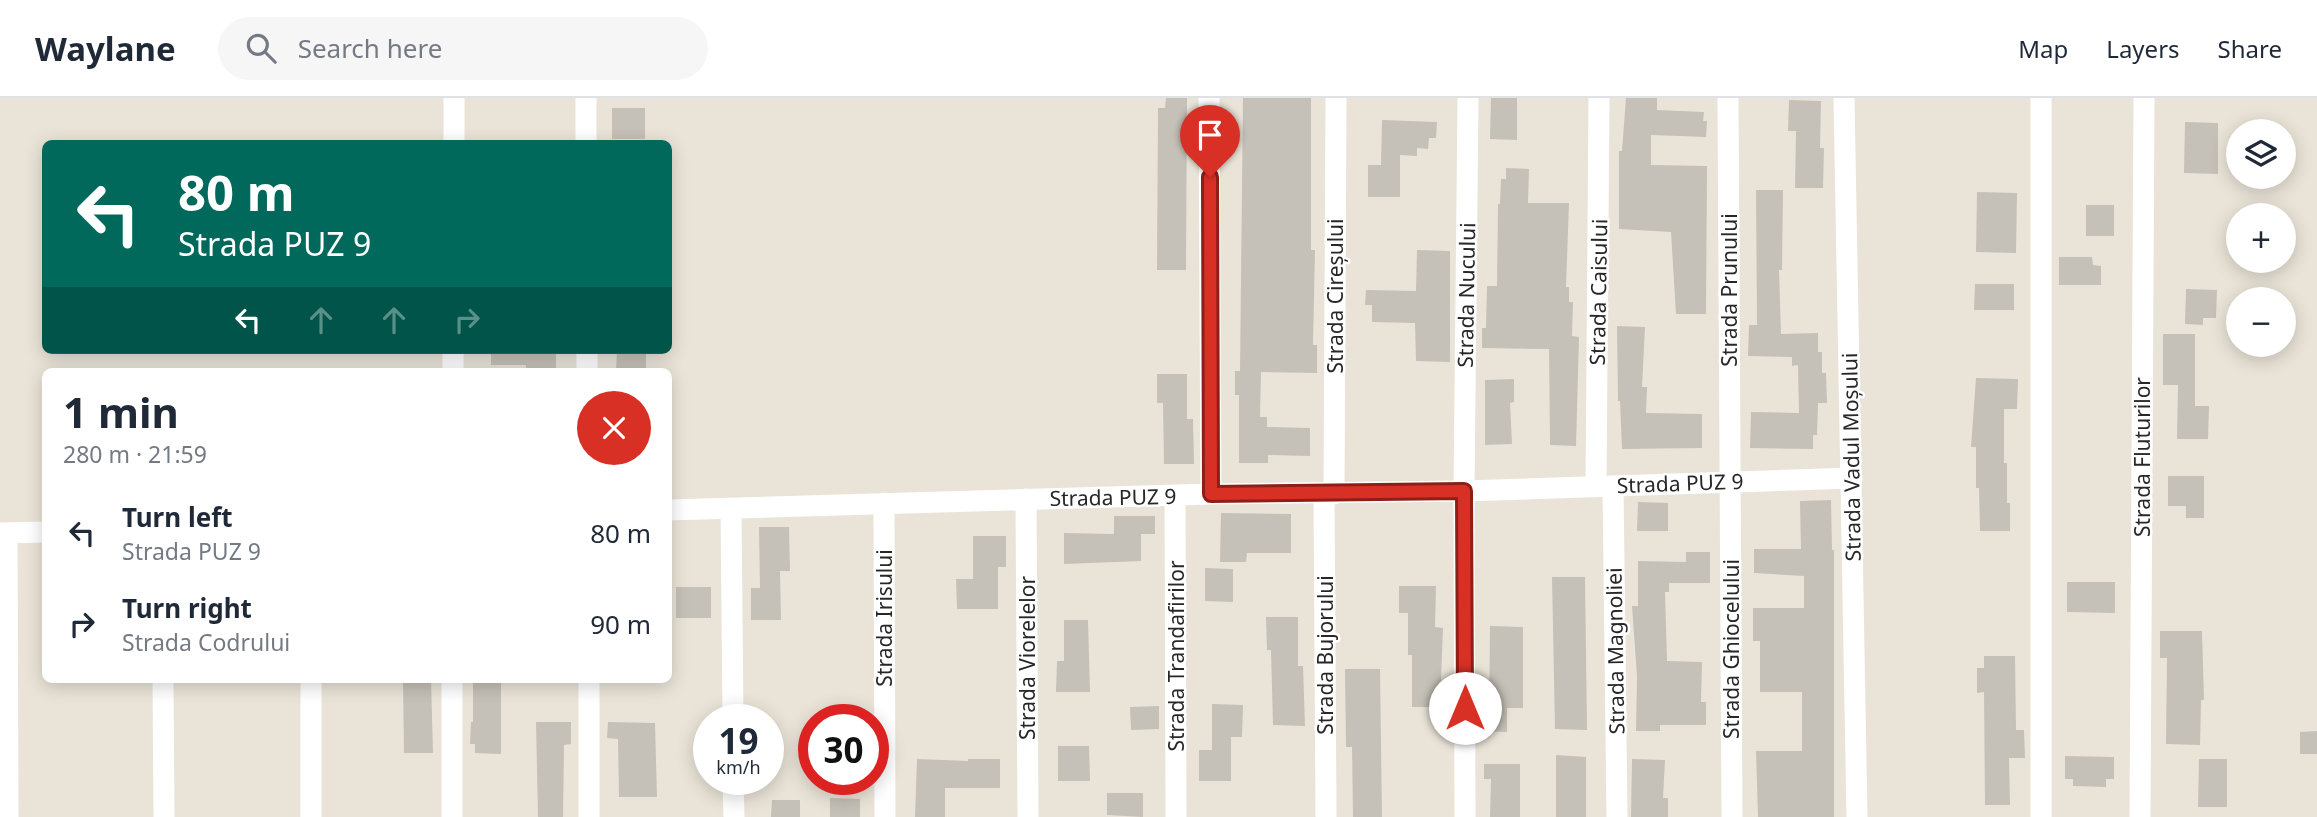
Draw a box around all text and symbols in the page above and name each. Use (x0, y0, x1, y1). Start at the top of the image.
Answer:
search box (218, 17, 708, 80)
text: Waylane (35, 26, 176, 71)
icon: search (242, 29, 280, 67)
text: Search here (298, 30, 442, 66)
text: Map (2018, 32, 2068, 65)
text: Layers (2106, 32, 2180, 65)
text: Share (2218, 32, 2282, 65)
pin (1180, 105, 1240, 177)
icon: arrive (1191, 116, 1229, 154)
map controls (2226, 119, 2296, 357)
button: layers (2226, 119, 2296, 189)
text: 80 m (178, 159, 295, 225)
icon: left (63, 168, 154, 259)
button: + (2226, 203, 2296, 273)
street label: Strada Prunului (1715, 213, 1743, 367)
street label: Strada Caisului (1583, 218, 1613, 366)
street label: Strada Cireșului (1321, 219, 1349, 373)
text: Strada PUZ 9 (178, 222, 371, 265)
street label: Strada Nucului (1451, 222, 1481, 368)
button: − (2226, 287, 2296, 357)
icon: left (229, 301, 267, 339)
icon: ahead (302, 301, 340, 339)
icon: ahead (375, 301, 413, 339)
icon: right (448, 301, 486, 339)
street label: Strada Vadul Moșului (1835, 352, 1867, 562)
street label: Strada Fluturilor (2128, 377, 2156, 537)
text: 1 min (63, 383, 179, 440)
button: close (577, 391, 651, 465)
text: 280 m · 21:59 (63, 438, 207, 470)
street label: Strada PUZ 9 (1616, 467, 1744, 499)
street label: Strada PUZ 9 (1049, 482, 1177, 512)
text: Turn left (122, 499, 233, 535)
icon: left (63, 514, 101, 552)
text: 80 m (590, 515, 651, 551)
text: Strada PUZ 9 (122, 535, 261, 567)
street label: Strada Irisului (870, 549, 898, 687)
street label: Strada Ghiocelului (1717, 559, 1745, 739)
street label: Strada Trandafirilor (1162, 560, 1190, 752)
street label: Strada Magnoliei (1600, 567, 1630, 735)
street label: Strada Bujorului (1311, 575, 1339, 735)
street label: Strada Viorelelor (1013, 576, 1041, 740)
text: Turn right (122, 590, 252, 626)
icon: right (63, 605, 101, 643)
text: 90 m (590, 606, 651, 642)
text: Strada Codrului (122, 626, 290, 658)
position arrow (1428, 671, 1502, 745)
speed limit sign: 30 (798, 704, 889, 795)
text: 19 (718, 717, 759, 764)
text: km/h (716, 755, 761, 779)

